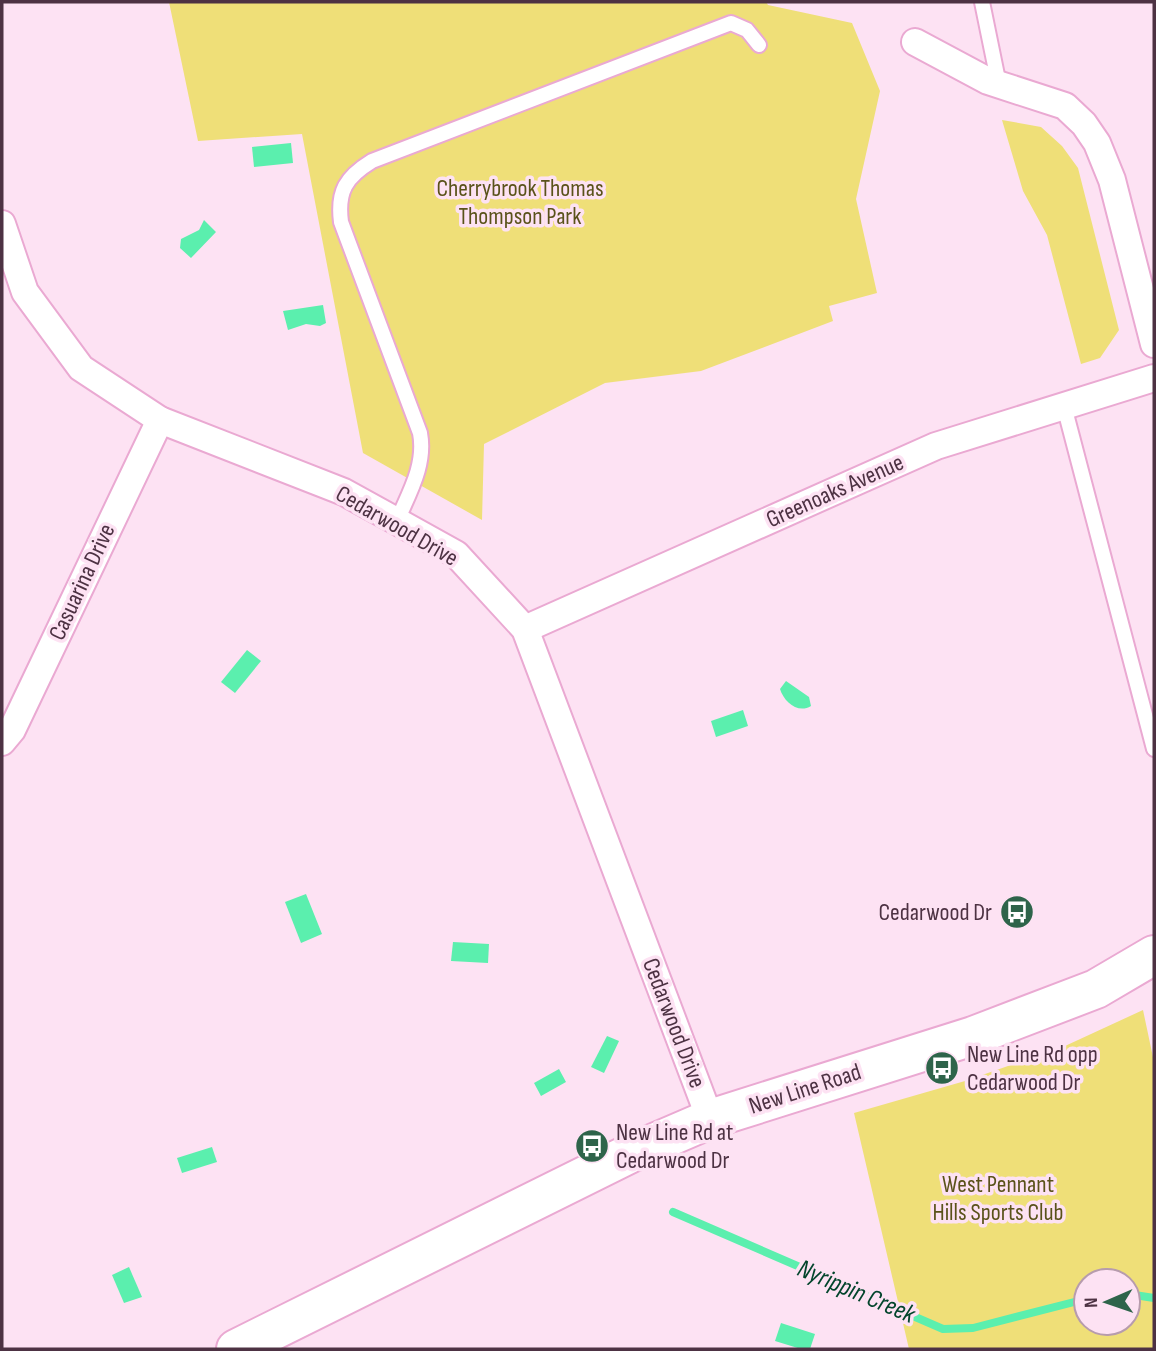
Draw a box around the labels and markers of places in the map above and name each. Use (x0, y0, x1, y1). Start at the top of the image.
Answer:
bus stop icon: Cedarwood Dr (998, 893, 1036, 931)
place label: Cedarwood Dr (879, 898, 992, 927)
place label: New Line Rd opp Cedarwood Dr (967, 1040, 1098, 1097)
bus stop icon: New Line Rd opp Cedarwood Dr (923, 1049, 961, 1087)
place label: New Line Rd at Cedarwood Dr (616, 1118, 733, 1175)
bus stop icon: New Line Rd at Cedarwood Dr (573, 1127, 611, 1165)

